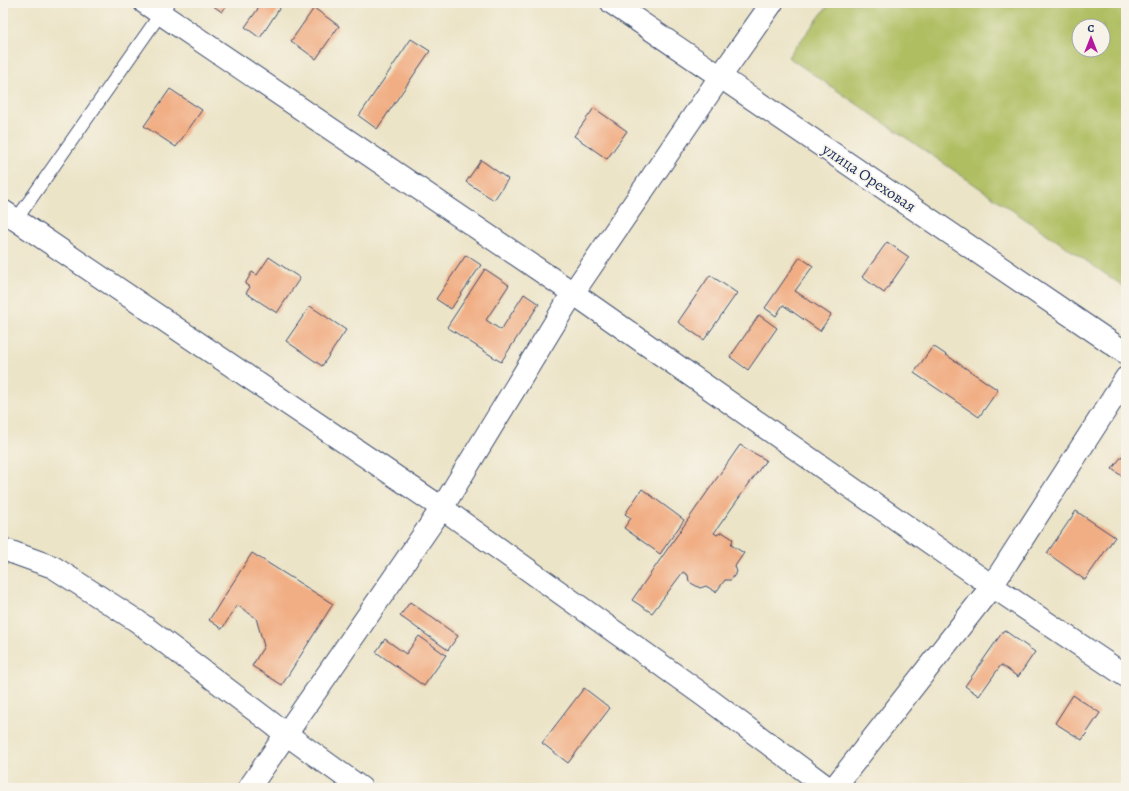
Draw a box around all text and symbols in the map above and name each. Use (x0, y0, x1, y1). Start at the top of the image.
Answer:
north arrow (1071, 18, 1111, 58)
text: С (1088, 21, 1095, 36)
street label: улица Ореховая (817, 138, 920, 218)

